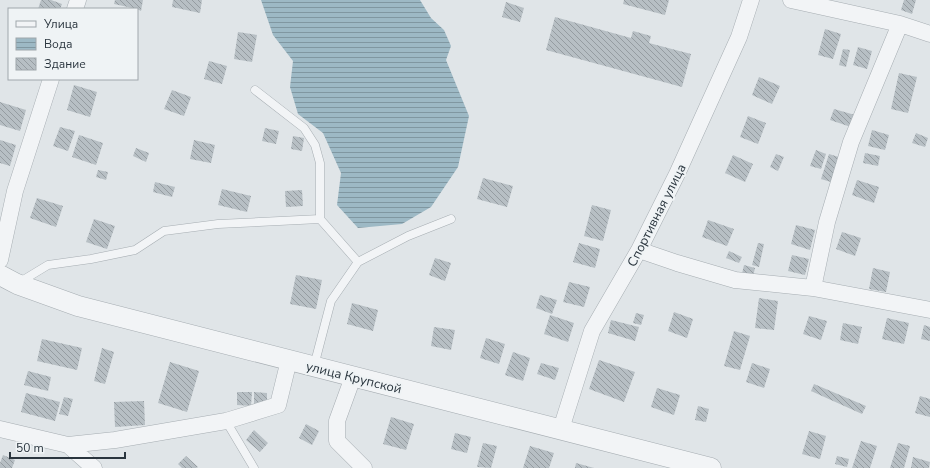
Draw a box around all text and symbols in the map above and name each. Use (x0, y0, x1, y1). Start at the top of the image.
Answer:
legend (8, 8, 138, 80)
text: Улица (43, 16, 78, 32)
text: Вода (44, 36, 72, 52)
text: Здание (44, 56, 86, 72)
street label: Спортивная улица (623, 161, 691, 270)
street label: улица Крупской (304, 357, 403, 399)
scale bar (10, 434, 125, 460)
text: 50 m (16, 440, 44, 456)

